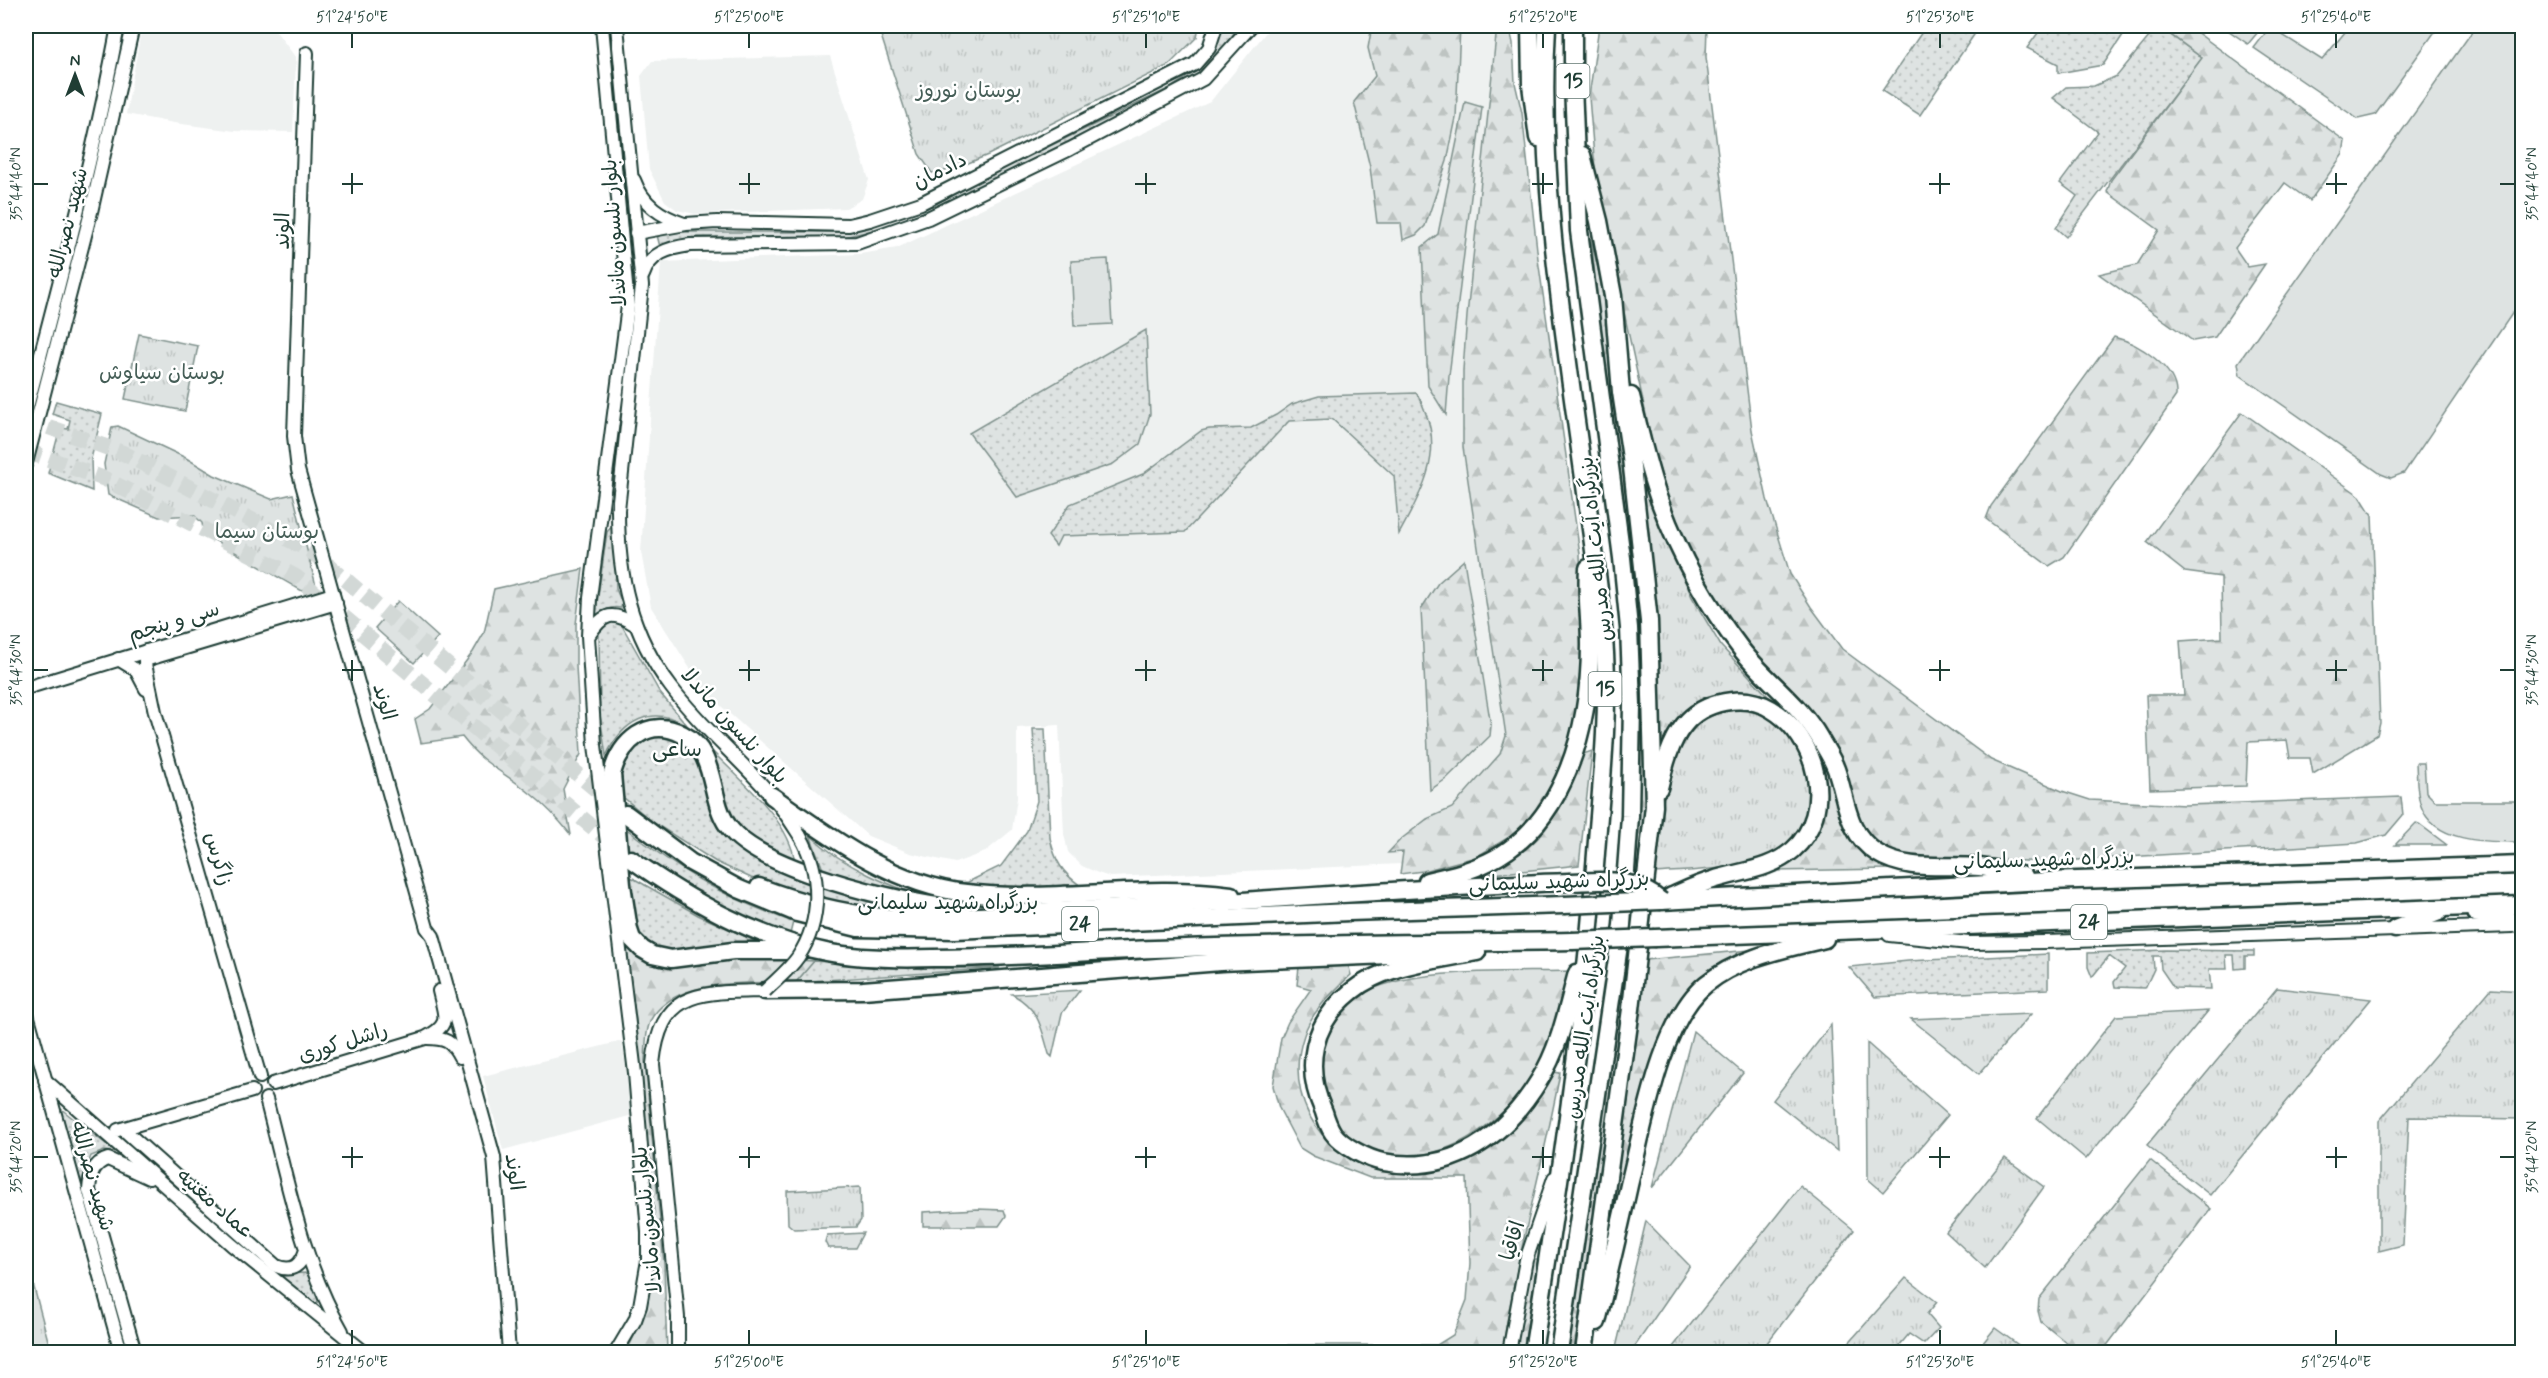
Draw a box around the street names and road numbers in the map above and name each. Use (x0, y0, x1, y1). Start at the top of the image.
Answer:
road number: 15 (1556, 64, 1590, 98)
street label: دادمان (908, 146, 972, 196)
street label: بلوار نلسون ماندلا (596, 158, 634, 308)
street label: شهید نصرالله (41, 165, 95, 281)
street label: الوند (269, 212, 297, 250)
street label: بزرگراه آیت الله مدرس (1572, 455, 1620, 643)
street label: سی و پنجم (125, 595, 223, 650)
street label: بلوار نلسون ماندلا (674, 662, 794, 790)
road number: 15 (1588, 672, 1622, 706)
street label: الوند (365, 680, 403, 724)
street label: زاگرس (197, 829, 239, 889)
street label: بزرگراه شهید سلیمانی (1953, 843, 2135, 877)
street label: بزرگراه شهید سلیمانی (1468, 865, 1650, 899)
street label: بزرگراه شهید سلیمانی (858, 889, 1038, 917)
road number: 24 (2071, 905, 2107, 939)
road number: 24 (1062, 907, 1098, 941)
street label: بزرگراه آیت الله مدرس (1558, 933, 1612, 1121)
street label: راشل کوری (295, 1016, 391, 1070)
street label: شهید نصرالله (63, 1118, 121, 1234)
street label: بلوار نلسون ماندلا (626, 1145, 670, 1295)
street label: الوند (498, 1152, 530, 1192)
street label: عماد مغنیه (170, 1162, 260, 1246)
street label: اقاقیا (1494, 1218, 1532, 1264)

